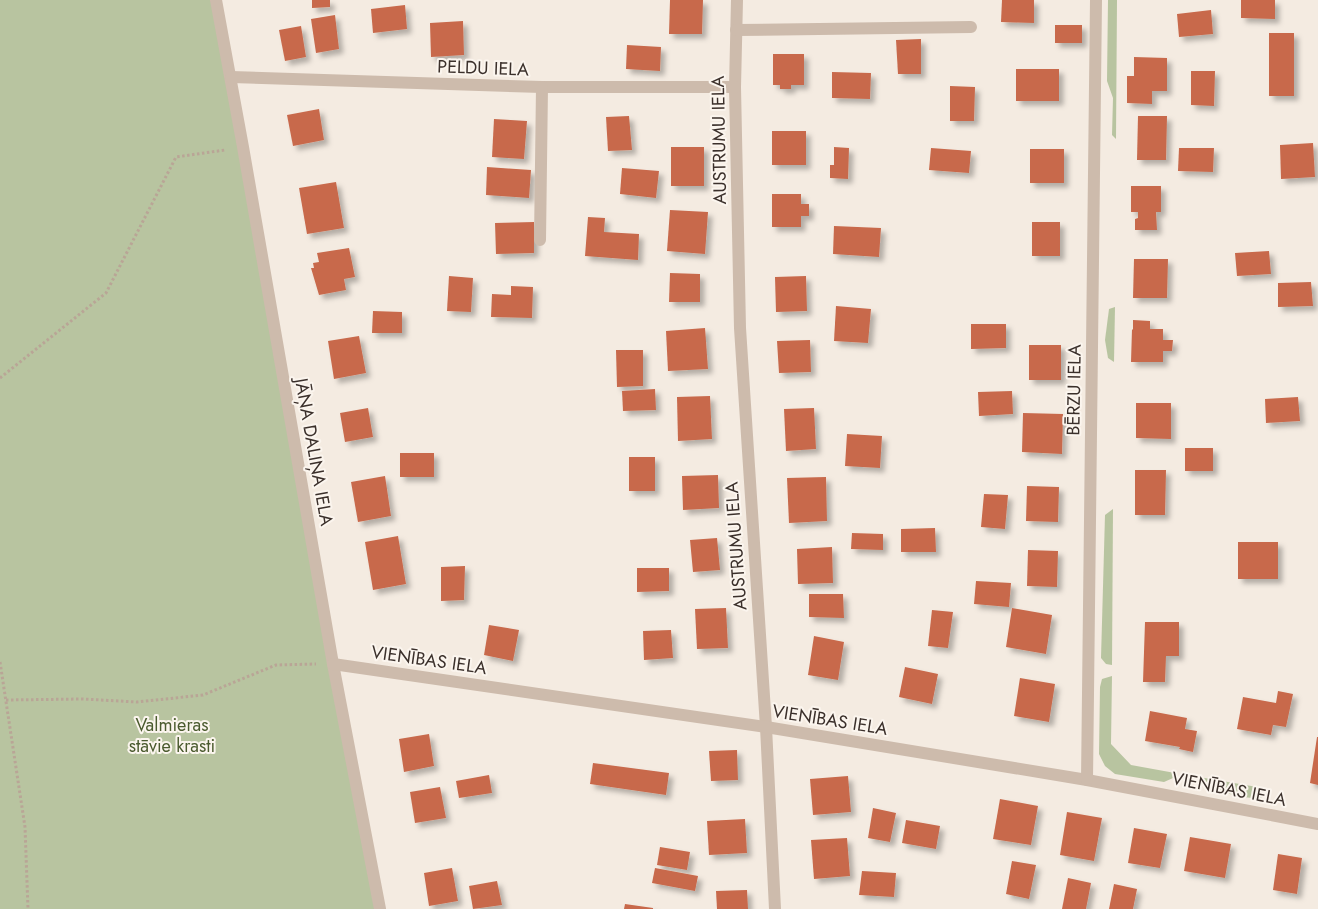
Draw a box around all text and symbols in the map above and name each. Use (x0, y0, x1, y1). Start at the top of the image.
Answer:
street label: PELDU IELA (437, 53, 529, 83)
street label: AUSTRUMU IELA (705, 75, 733, 205)
street label: BĒRZU IELA (1060, 344, 1088, 436)
street label: JĀŅA DALIŅA IELA (288, 374, 340, 528)
street label: AUSTRUMU IELA (719, 481, 753, 611)
street label: VIENĪBAS IELA (370, 639, 489, 681)
street label: VIENĪBAS IELA (771, 698, 890, 742)
park label: Valmieras stāvie krasti (129, 712, 215, 759)
street label: VIENĪBAS IELA (1169, 765, 1289, 813)

